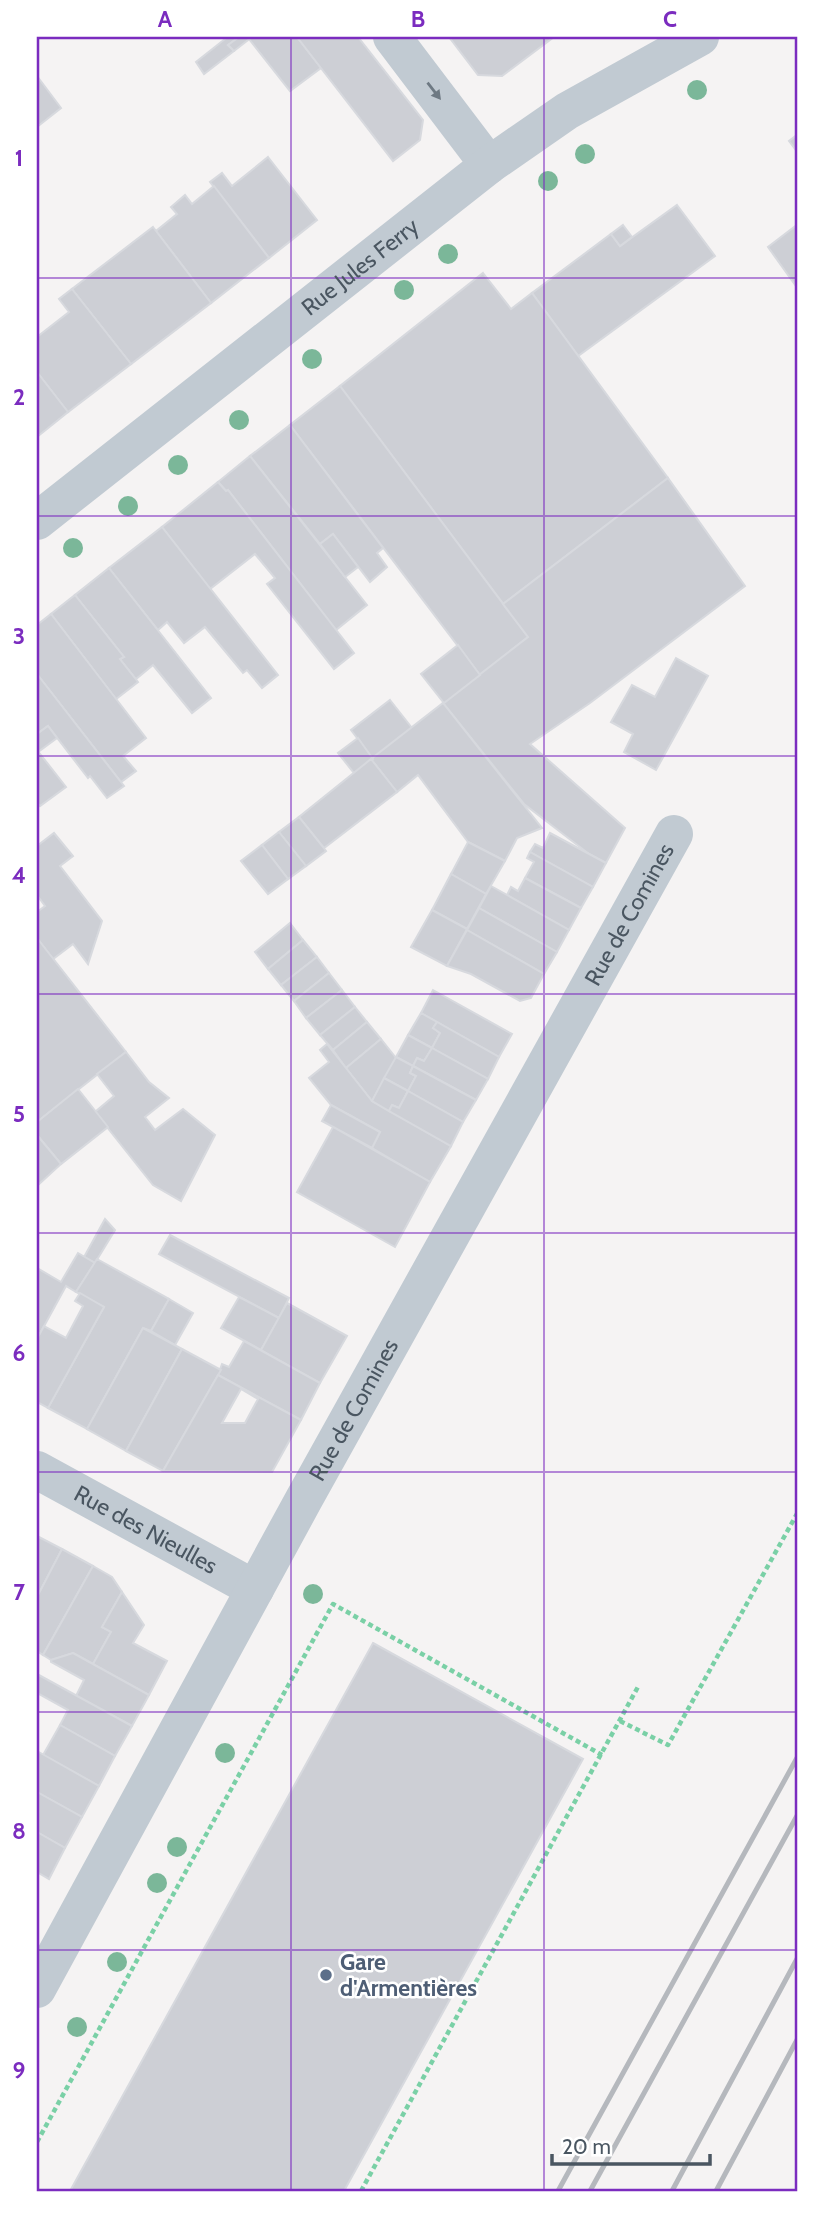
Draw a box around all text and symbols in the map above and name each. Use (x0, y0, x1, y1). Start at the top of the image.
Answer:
text: A (158, 5, 173, 33)
text: B (411, 5, 425, 33)
text: C (663, 5, 677, 33)
one-way arrow (426, 81, 441, 99)
text: 1 (15, 144, 23, 172)
street label: Rue Jules Ferry (296, 212, 424, 321)
text: 2 (13, 383, 25, 411)
text: 3 (13, 622, 25, 650)
street label: Rue de Comines (579, 839, 680, 990)
text: 4 (12, 861, 26, 889)
text: 5 (13, 1100, 25, 1128)
street label: Rue de Comines (303, 1334, 404, 1486)
text: 6 (13, 1339, 25, 1367)
street label: Rue des Nieulles (69, 1479, 222, 1580)
text: 7 (13, 1578, 25, 1606)
text: 8 (12, 1817, 26, 1845)
place label: Gare d'Armentières (340, 1948, 477, 2002)
marker: Gare d'Armentières (318, 1967, 334, 1983)
text: 9 (13, 2056, 25, 2084)
scale bar (552, 2123, 709, 2167)
text: 20 m (562, 2134, 611, 2159)

